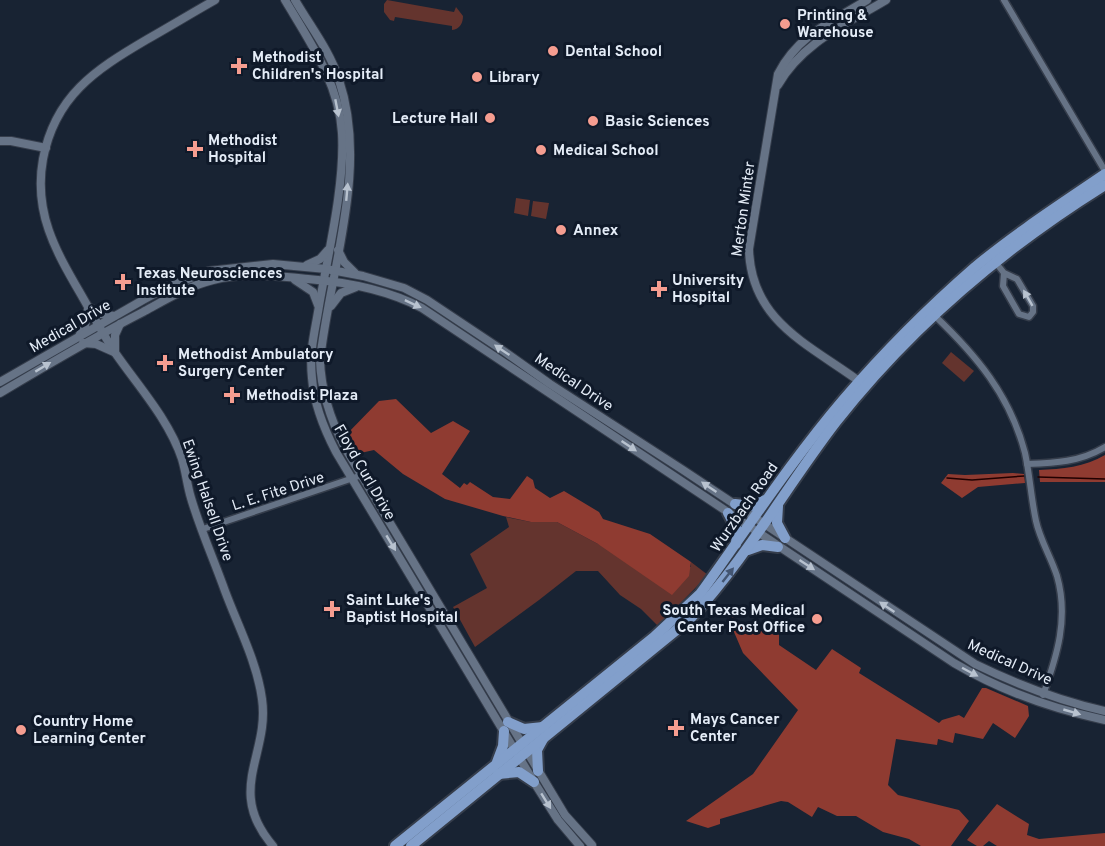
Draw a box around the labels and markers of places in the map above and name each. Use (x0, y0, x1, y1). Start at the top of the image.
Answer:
place label: Printing & Warehouse (797, 7, 874, 43)
marker: Printing & Warehouse (778, 17, 792, 31)
place label: Dental School (565, 43, 662, 62)
marker: Dental School (546, 44, 560, 58)
place label: Methodist Children's Hospital (252, 49, 384, 85)
marker: Methodist Children's Hospital (230, 57, 248, 75)
place label: Library (489, 69, 540, 88)
marker: Library (470, 70, 484, 84)
place label: Lecture Hall (392, 110, 478, 129)
marker: Lecture Hall (483, 111, 497, 125)
place label: Basic Sciences (605, 113, 710, 132)
marker: Basic Sciences (586, 114, 600, 128)
place label: Methodist Hospital (208, 132, 278, 168)
marker: Methodist Hospital (186, 140, 204, 158)
place label: Medical School (553, 142, 659, 161)
marker: Medical School (534, 143, 548, 157)
place label: Annex (573, 222, 619, 241)
marker: Annex (554, 223, 568, 237)
place label: Texas Neurosciences Institute (136, 265, 283, 301)
place label: University Hospital (672, 272, 745, 308)
marker: Texas Neurosciences Institute (114, 273, 132, 291)
marker: University Hospital (650, 280, 668, 298)
place label: Methodist Ambulatory Surgery Center (178, 346, 334, 382)
marker: Methodist Ambulatory Surgery Center (156, 354, 174, 372)
marker: Methodist Plaza (223, 386, 241, 404)
place label: Methodist Plaza (246, 387, 358, 406)
place label: Saint Luke's Baptist Hospital (346, 592, 458, 628)
marker: Saint Luke's Baptist Hospital (323, 600, 341, 618)
place label: South Texas Medical Center Post Office (662, 602, 805, 638)
marker: South Texas Medical Center Post Office (810, 612, 824, 626)
place label: Mays Cancer Center (690, 711, 780, 747)
place label: Country Home Learning Center (33, 713, 147, 749)
marker: Mays Cancer Center (667, 719, 685, 737)
marker: Country Home Learning Center (14, 723, 28, 737)

